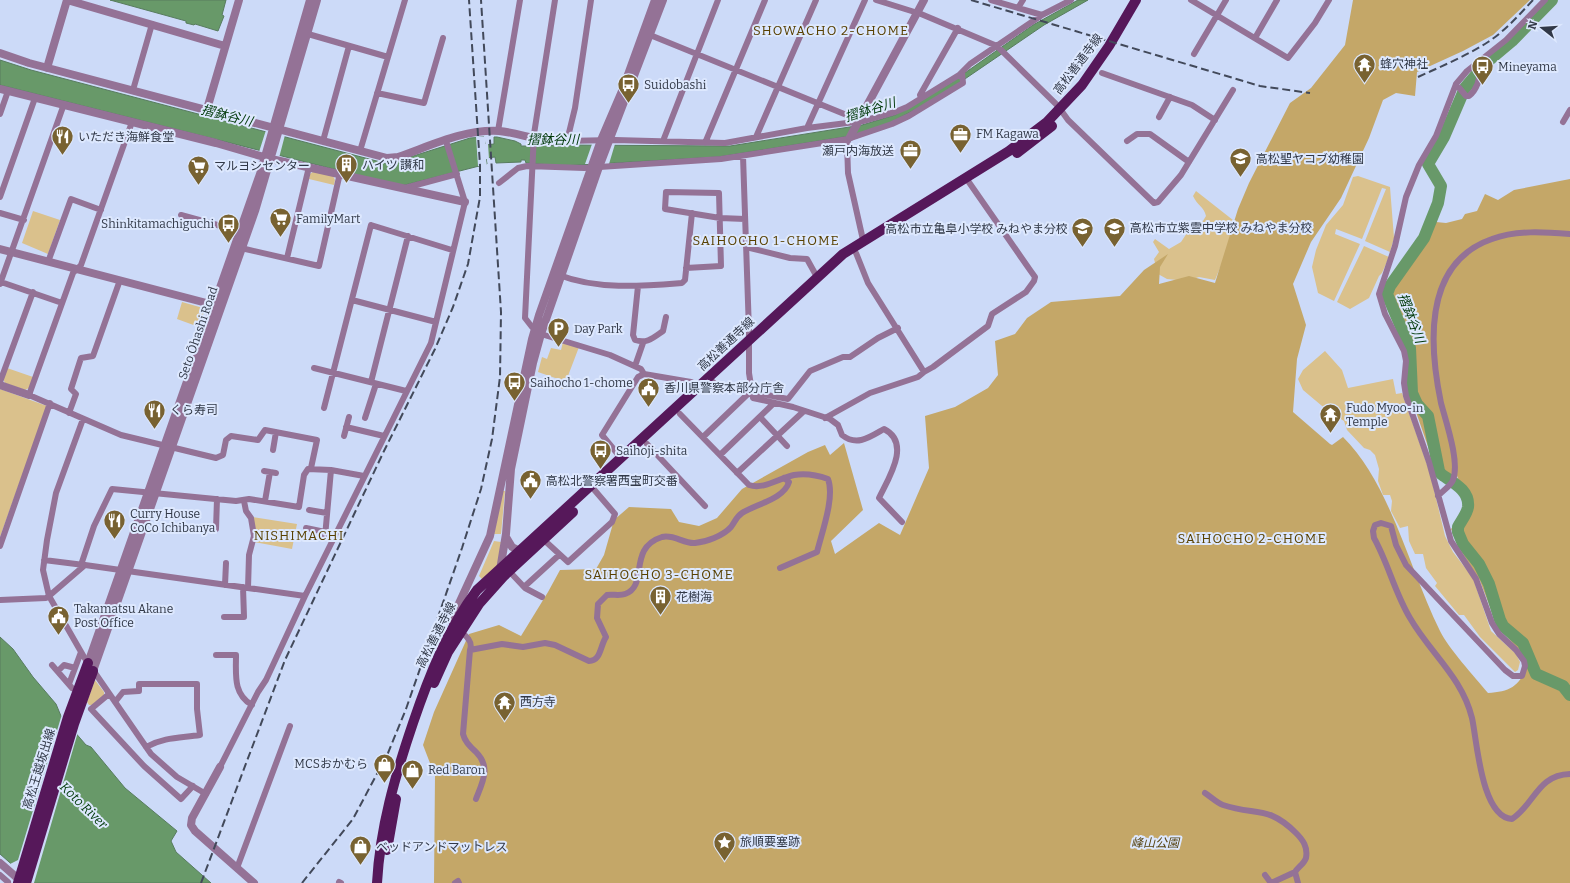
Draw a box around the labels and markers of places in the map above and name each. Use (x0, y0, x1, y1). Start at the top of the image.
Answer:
temple icon: 蜂穴神社 (1352, 51, 1378, 84)
bus stop icon: Mineyama (1470, 54, 1496, 87)
place label: 蜂穴神社 (1380, 57, 1428, 71)
place label: Mineyama (1498, 60, 1557, 74)
bus stop icon: Suidobashi (616, 72, 642, 105)
place label: Suidobashi (644, 78, 707, 92)
office icon: FM Kagawa (947, 121, 973, 154)
restaurant icon: いただき海鮮食堂 (49, 124, 75, 157)
place label: FM Kagawa (976, 127, 1039, 141)
place label: いただき海鮮食堂 (78, 130, 174, 144)
office icon: 瀬戸内海放送 (897, 138, 923, 171)
place label: 瀬戸内海放送 (822, 144, 894, 158)
school or university icon: 高松聖ヤコブ幼稚園 (1228, 146, 1254, 179)
building icon: ハイツ 讃和 (334, 152, 360, 185)
place label: 高松聖ヤコブ幼稚園 (1256, 152, 1364, 166)
supermarket icon: マルヨシセンター (185, 153, 211, 186)
place label: ハイツ 讃和 (362, 158, 424, 172)
place label: マルヨシセンター (214, 159, 310, 173)
supermarket icon: FamilyMart (267, 206, 293, 239)
bus stop icon: Shinkitamachiguchi (216, 211, 242, 244)
place label: FamilyMart (296, 212, 361, 226)
school or university icon: 高松市立紫雲中学校 みねやま分校 (1102, 215, 1128, 248)
school or university icon: 高松市立亀阜小学校 みねやま分校 (1070, 216, 1096, 249)
place label: Shinkitamachiguchi (101, 217, 214, 231)
place label: 高松市立紫雲中学校 みねやま分校 (1130, 221, 1312, 235)
place label: 高松市立亀阜小学校 みねやま分校 (886, 222, 1068, 236)
parking icon: Day Park (546, 316, 572, 349)
place label: Day Park (574, 322, 623, 336)
bus stop icon: Saihocho 1-chome (501, 370, 527, 403)
public building icon: 香川県警察本部分庁舎 (636, 375, 662, 408)
place label: Saihocho 1-chome (530, 376, 633, 390)
place label: 香川県警察本部分庁舎 (664, 381, 784, 395)
restaurant icon: くら寿司 (141, 397, 167, 430)
place label: Fudo Myoo-in Temple (1346, 401, 1424, 429)
temple icon: Fudo Myoo-in Temple (1318, 402, 1344, 435)
place label: くら寿司 (170, 403, 218, 417)
bus stop icon: Saihoji-shita (587, 438, 613, 471)
place label: Saihoji-shita (616, 444, 688, 458)
public building icon: 高松北警察署西宝町交番 (517, 468, 543, 501)
place label: 高松北警察署西宝町交番 (546, 474, 678, 488)
place label: Curry House CoCo Ichibanya (130, 507, 216, 535)
restaurant icon: Curry House CoCo Ichibanya (101, 508, 127, 541)
building icon: 花樹海 (648, 584, 674, 617)
place label: 花樹海 (676, 590, 712, 604)
place label: Takamatsu Akane Post Office (74, 602, 173, 630)
public building icon: Takamatsu Akane Post Office (45, 603, 71, 636)
temple icon: 西方寺 (492, 689, 518, 722)
place label: 西方寺 (520, 695, 556, 709)
shop icon: MCSおかむら (371, 751, 397, 784)
place label: MCSおかむら (294, 757, 368, 771)
shop icon: Red Baron (399, 757, 425, 790)
place label: Red Baron (428, 763, 486, 777)
place icon: 旅順要塞跡 (711, 829, 737, 862)
shop icon: ベッドアンドマットレス (348, 834, 374, 867)
place label: 旅順要塞跡 (740, 835, 800, 849)
place label: ベッドアンドマットレス (376, 840, 508, 854)

